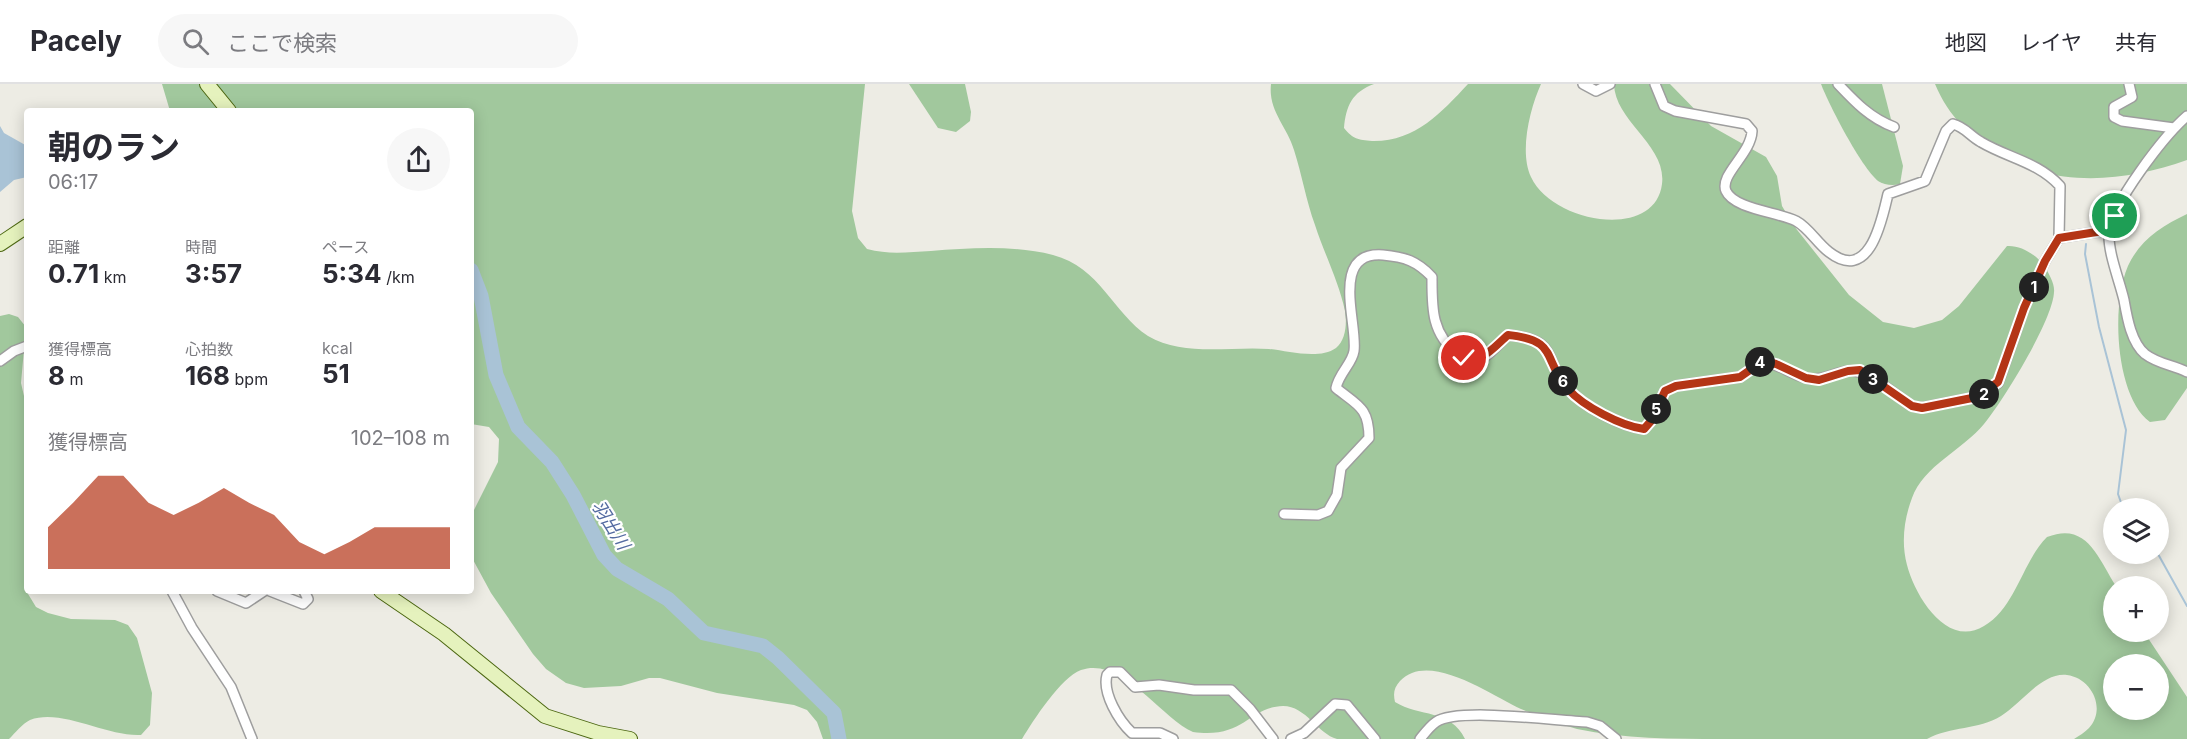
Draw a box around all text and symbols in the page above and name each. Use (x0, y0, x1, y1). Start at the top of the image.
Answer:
search box (158, 14, 578, 68)
text: Pacely (30, 24, 122, 58)
icon: search (179, 25, 212, 58)
text: ここで検索 (227, 30, 337, 56)
text: 地図 (1945, 30, 1987, 55)
text: レイヤ (2020, 30, 2082, 55)
text: 共有 (2115, 30, 2157, 55)
text: 朝のラン (48, 127, 180, 167)
button: share (387, 128, 450, 191)
text: 06:17 (48, 170, 98, 194)
pin (2089, 190, 2140, 241)
icon: arrive (2098, 199, 2131, 232)
text: 距離 (48, 237, 80, 257)
text: 時間 (185, 237, 217, 257)
text: ペース (322, 237, 369, 257)
text: 0.71 (48, 258, 99, 289)
text: 3:57 (185, 258, 242, 289)
text: 5:34 (322, 258, 382, 289)
text: km (99, 267, 126, 287)
text: /km (382, 267, 415, 287)
pin: 1 (2019, 272, 2049, 302)
text: 1 (2031, 277, 2037, 297)
pin (1438, 332, 1489, 383)
text: kcal (322, 338, 353, 358)
text: 獲得標高 (48, 339, 112, 359)
text: 心拍数 (185, 339, 233, 359)
icon: check (1447, 341, 1480, 374)
pin: 4 (1745, 347, 1775, 377)
text: 4 (1755, 352, 1765, 372)
text: 51 (322, 358, 350, 389)
text: 8 (48, 360, 65, 391)
text: 168 (185, 360, 230, 391)
pin: 3 (1858, 364, 1888, 394)
pin: 6 (1548, 366, 1578, 396)
text: m (65, 369, 83, 389)
text: bpm (230, 369, 268, 389)
text: 3 (1868, 369, 1878, 389)
text: 6 (1558, 371, 1568, 391)
pin: 2 (1969, 379, 1999, 409)
text: 2 (1979, 384, 1989, 404)
pin: 5 (1641, 394, 1671, 424)
text: 5 (1651, 399, 1661, 419)
text: 102–108 m (351, 426, 450, 450)
text: 獲得標高 (48, 430, 128, 454)
water label: 羽出川 (588, 497, 635, 555)
map controls (2103, 498, 2169, 720)
button: layers (2103, 498, 2169, 564)
button: + (2103, 576, 2169, 642)
button: − (2103, 654, 2169, 720)

